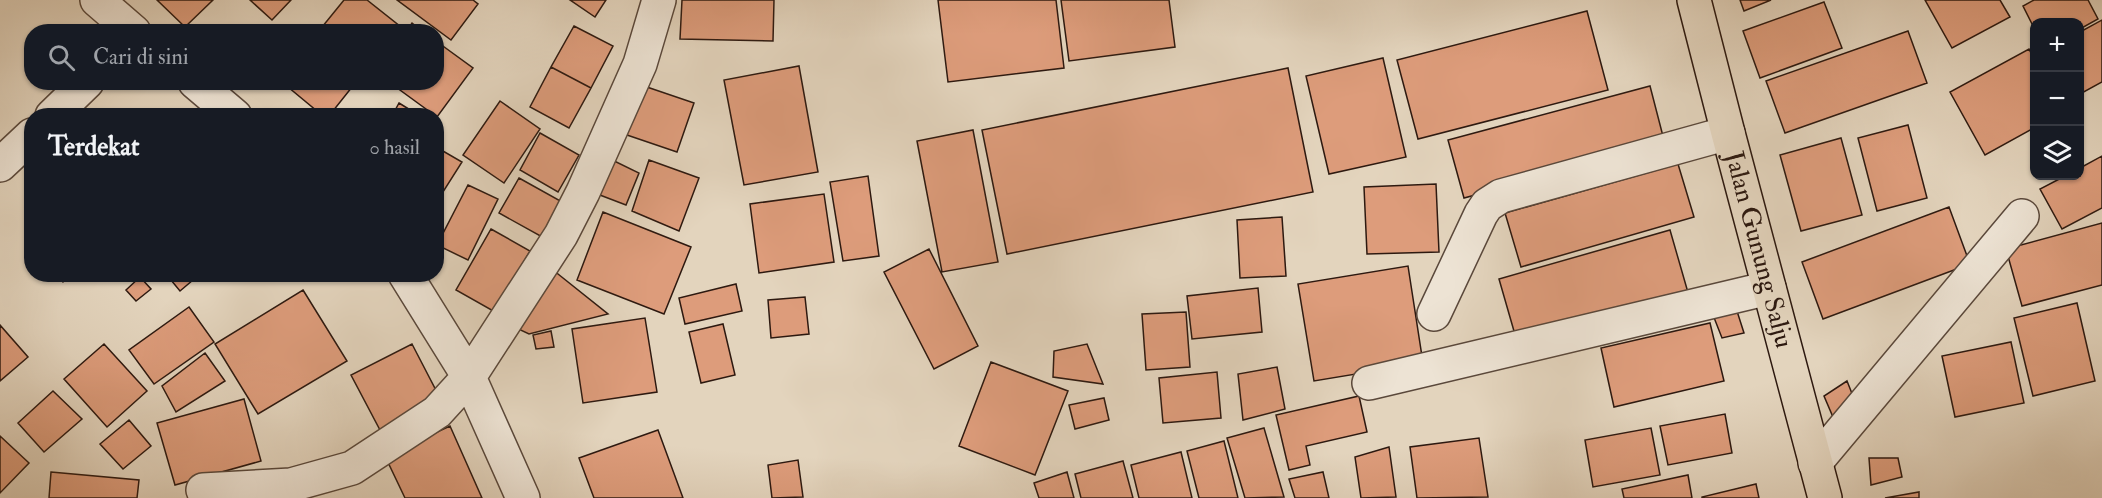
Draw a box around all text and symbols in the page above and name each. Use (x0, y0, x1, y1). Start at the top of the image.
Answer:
map controls (2030, 18, 2084, 180)
button: + (2030, 18, 2084, 72)
search box (24, 24, 444, 90)
icon: search (45, 41, 78, 74)
text: Cari di sini (93, 43, 189, 71)
button: − (2030, 72, 2084, 126)
button: layers (2030, 126, 2084, 180)
text: Terdekat (48, 131, 139, 163)
text: 0 hasil (370, 135, 420, 160)
street label: Jalan Gunung Salju (1717, 147, 1800, 351)

